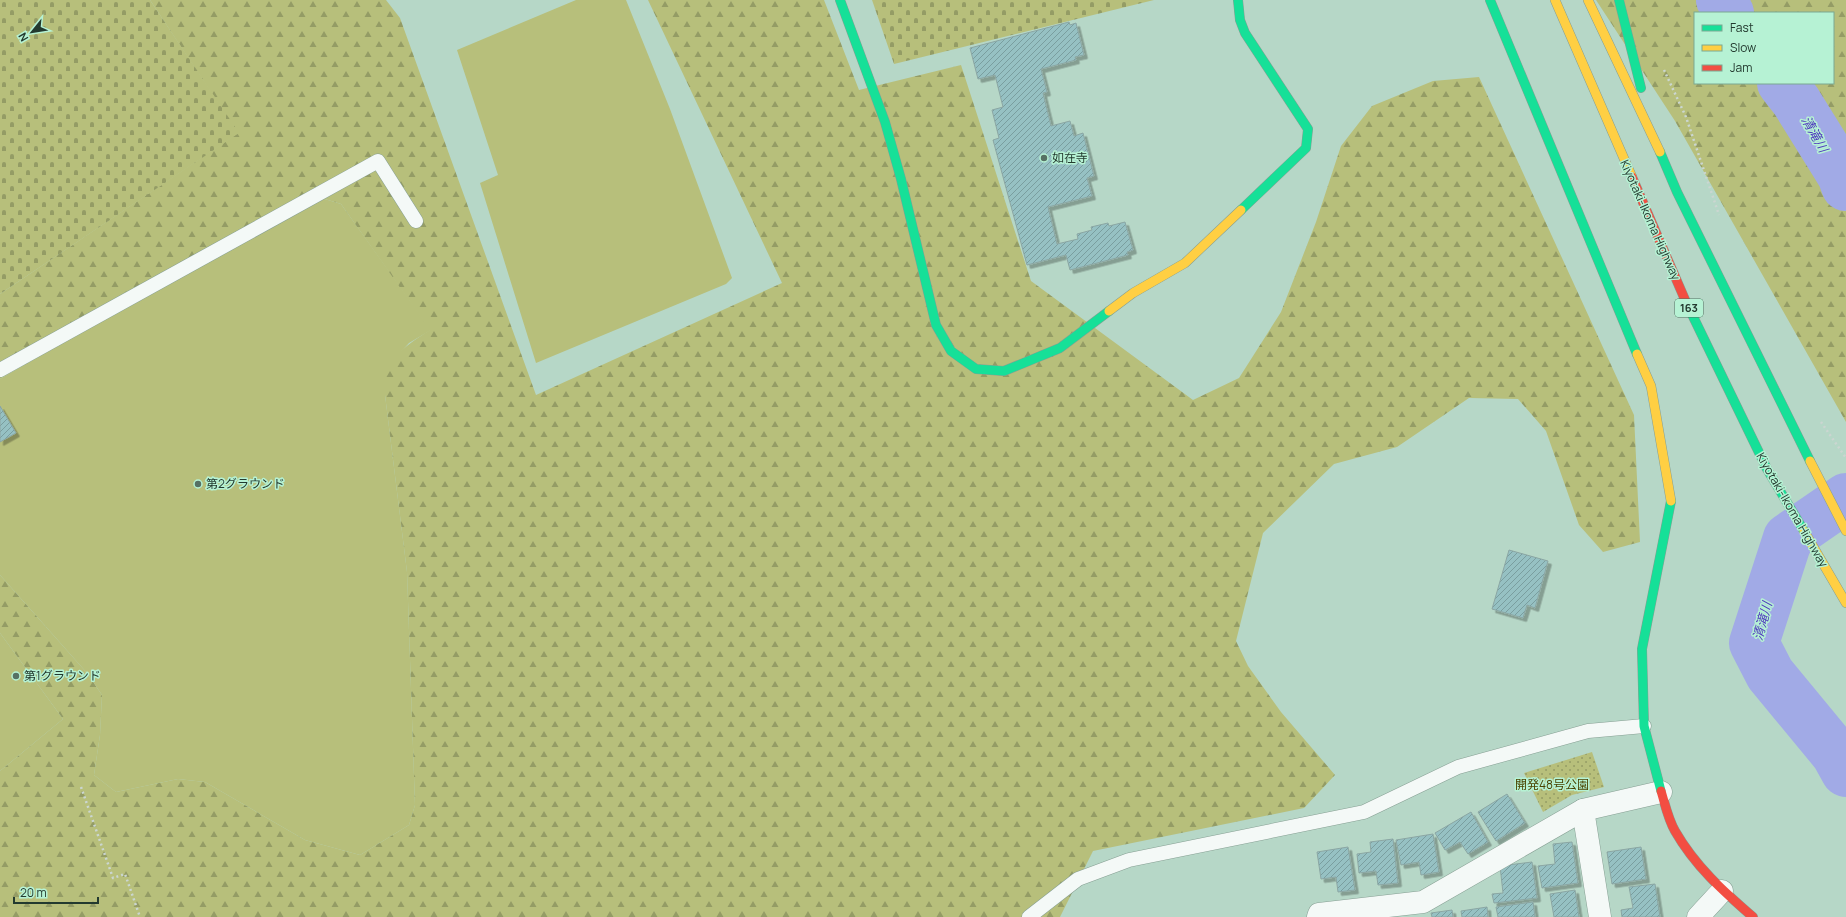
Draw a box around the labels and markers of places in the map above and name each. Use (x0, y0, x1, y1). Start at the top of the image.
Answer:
place label: 如在寺 (1052, 149, 1088, 166)
marker: 如在寺 (1039, 153, 1049, 163)
place label: 第2グラウンド (206, 475, 285, 492)
marker: 第2グラウンド (193, 479, 203, 489)
place label: 第1グラウンド (24, 667, 101, 684)
marker: 第1グラウンド (11, 671, 21, 681)

